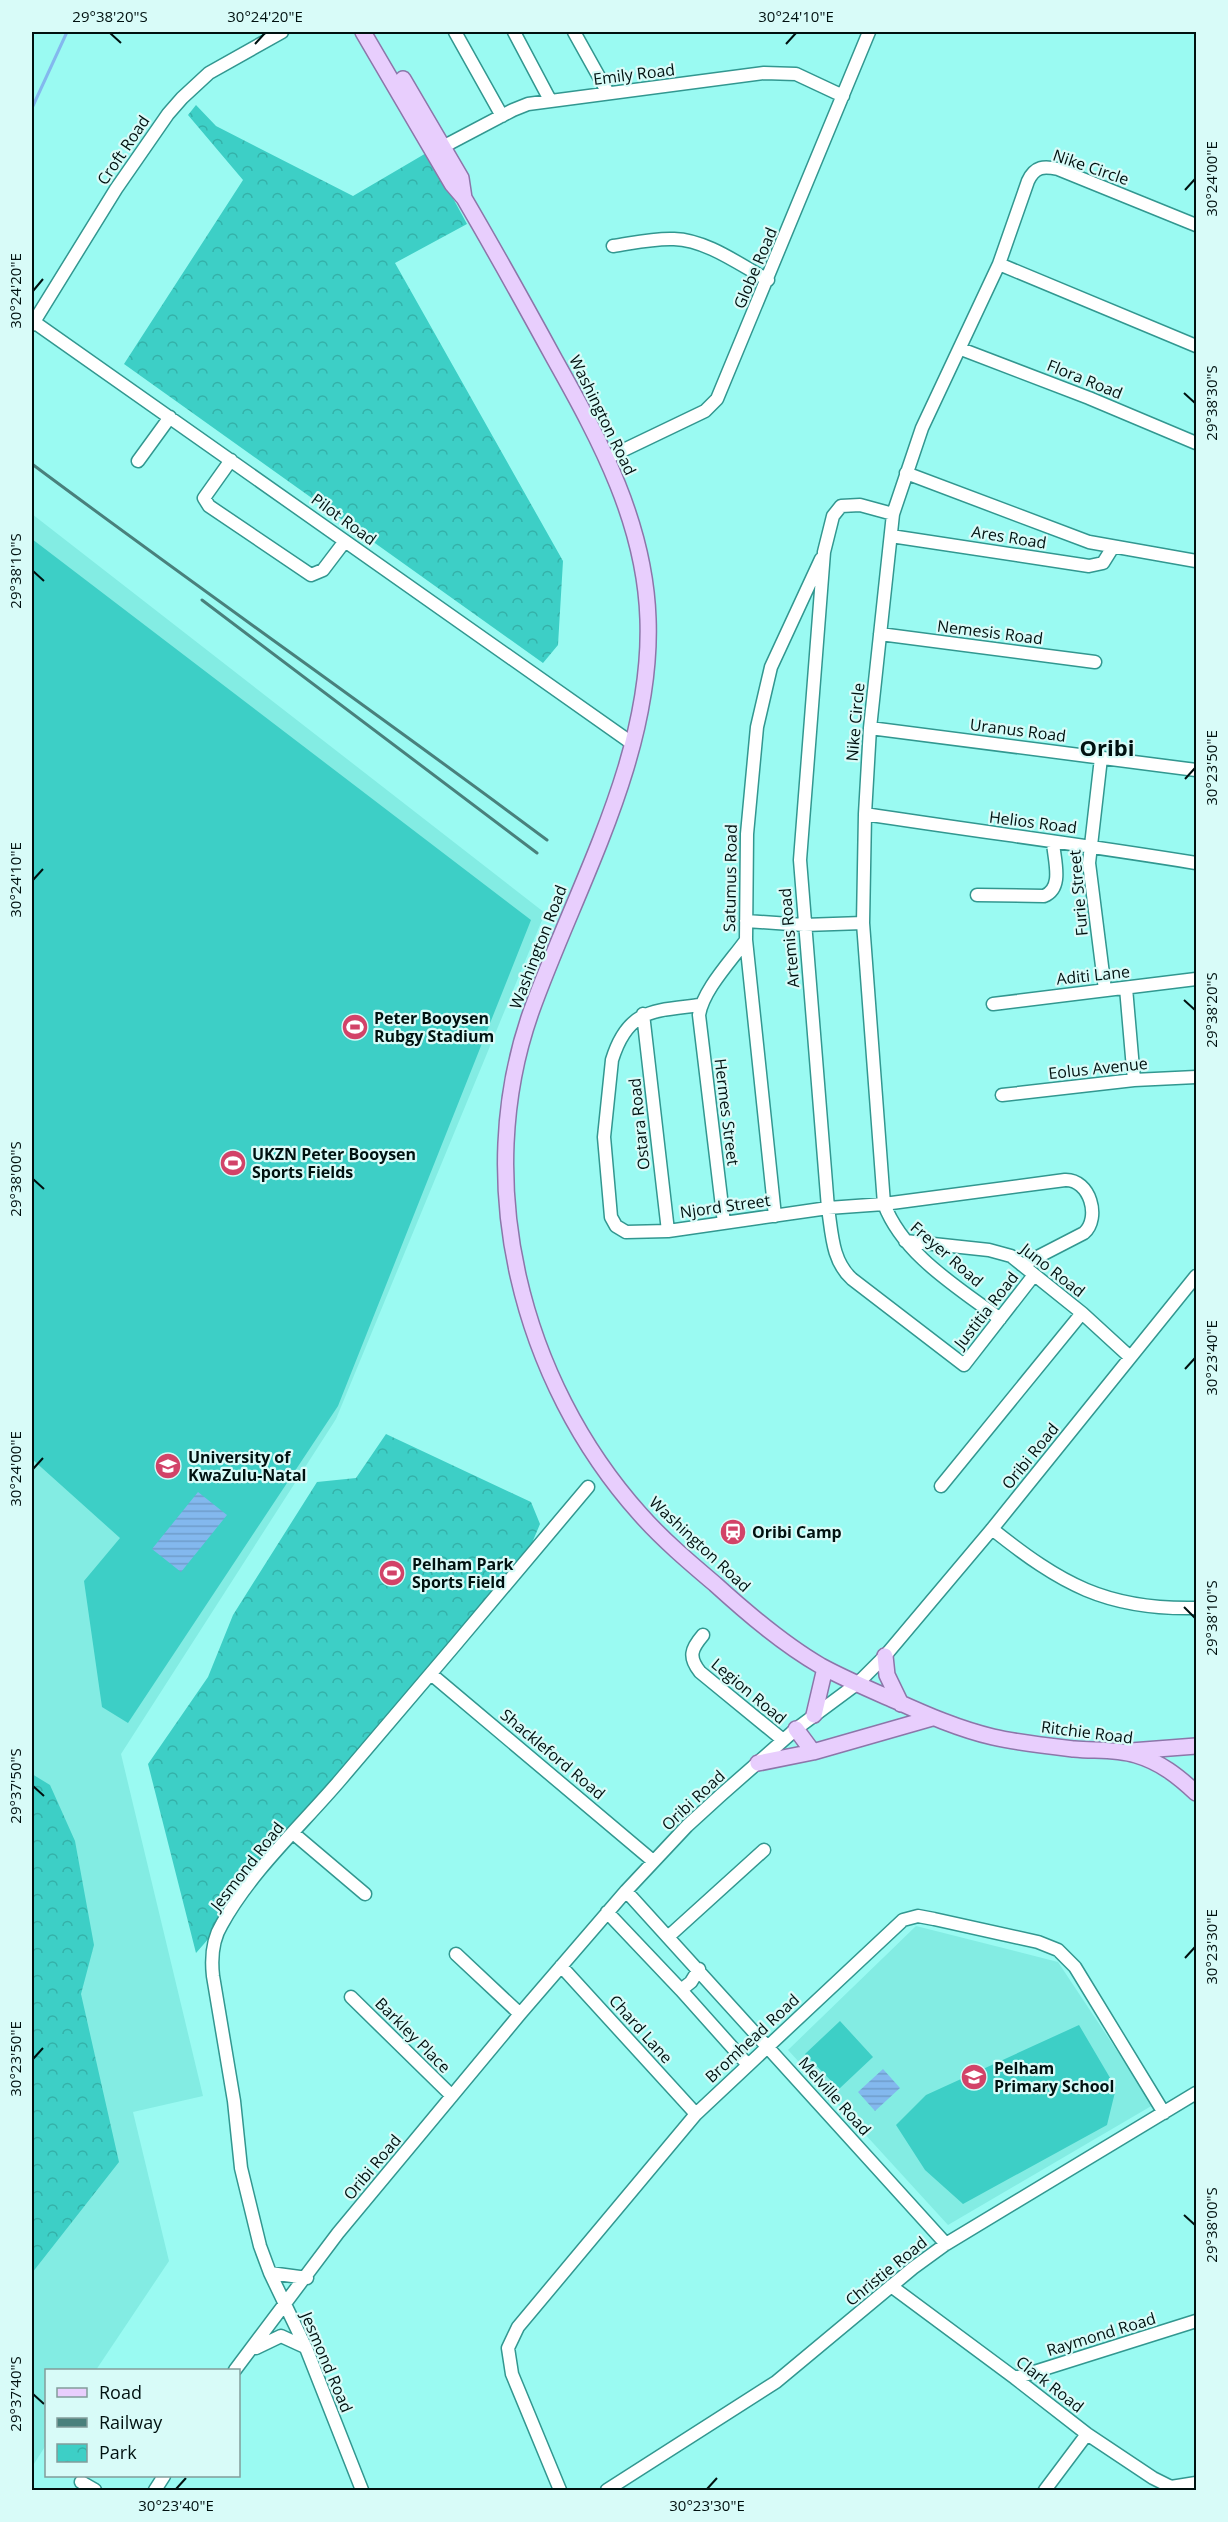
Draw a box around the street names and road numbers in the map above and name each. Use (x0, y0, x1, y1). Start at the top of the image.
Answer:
street label: Emily Road (592, 58, 676, 90)
street label: Croft Road (92, 111, 154, 189)
street label: Nike Circle (1050, 144, 1132, 190)
street label: Globe Road (728, 224, 782, 312)
street label: Washington Road (564, 351, 642, 479)
street label: Flora Road (1044, 354, 1126, 404)
street label: Pilot Road (307, 488, 381, 550)
street label: Ares Road (970, 520, 1048, 554)
street label: Nemesis Road (936, 615, 1044, 649)
street label: Nike Circle (841, 682, 869, 762)
street label: Uranus Road (969, 713, 1067, 747)
street label: Helios Road (988, 806, 1078, 838)
street label: Satumus Road (718, 824, 742, 932)
street label: Furie Street (1063, 849, 1093, 937)
street label: Washington Road (504, 882, 572, 1012)
street label: Artemis Road (774, 887, 804, 989)
street label: Aditi Lane (1055, 960, 1131, 990)
street label: Eolus Avenue (1047, 1052, 1149, 1084)
street label: Hermes Street (710, 1057, 745, 1167)
street label: Ostara Road (623, 1077, 655, 1171)
street label: Njord Street (678, 1189, 772, 1223)
street label: Freyer Road (906, 1216, 988, 1292)
street label: Juno Road (1015, 1237, 1090, 1302)
street label: Justitia Road (948, 1267, 1023, 1355)
street label: Oribi Road (997, 1418, 1063, 1494)
street label: Washington Road (645, 1491, 755, 1597)
street label: Legion Road (707, 1653, 791, 1729)
street label: Shackleford Road (496, 1704, 610, 1804)
street label: Ritchie Road (1040, 1715, 1134, 1749)
street label: Oribi Road (657, 1765, 729, 1835)
street label: Jesmond Road (204, 1817, 289, 1917)
street label: Bromhead Road (700, 1989, 804, 2087)
street label: Chard Lane (604, 1990, 678, 2068)
street label: Barkley Place (370, 1992, 456, 2078)
street label: Melville Road (794, 2052, 876, 2140)
street label: Oribi Road (338, 2130, 406, 2204)
street label: Christie Road (841, 2231, 931, 2311)
street label: Jesmond Road (295, 2306, 358, 2416)
street label: Raymond Road (1044, 2307, 1158, 2361)
street label: Clark Road (1012, 2351, 1088, 2417)

